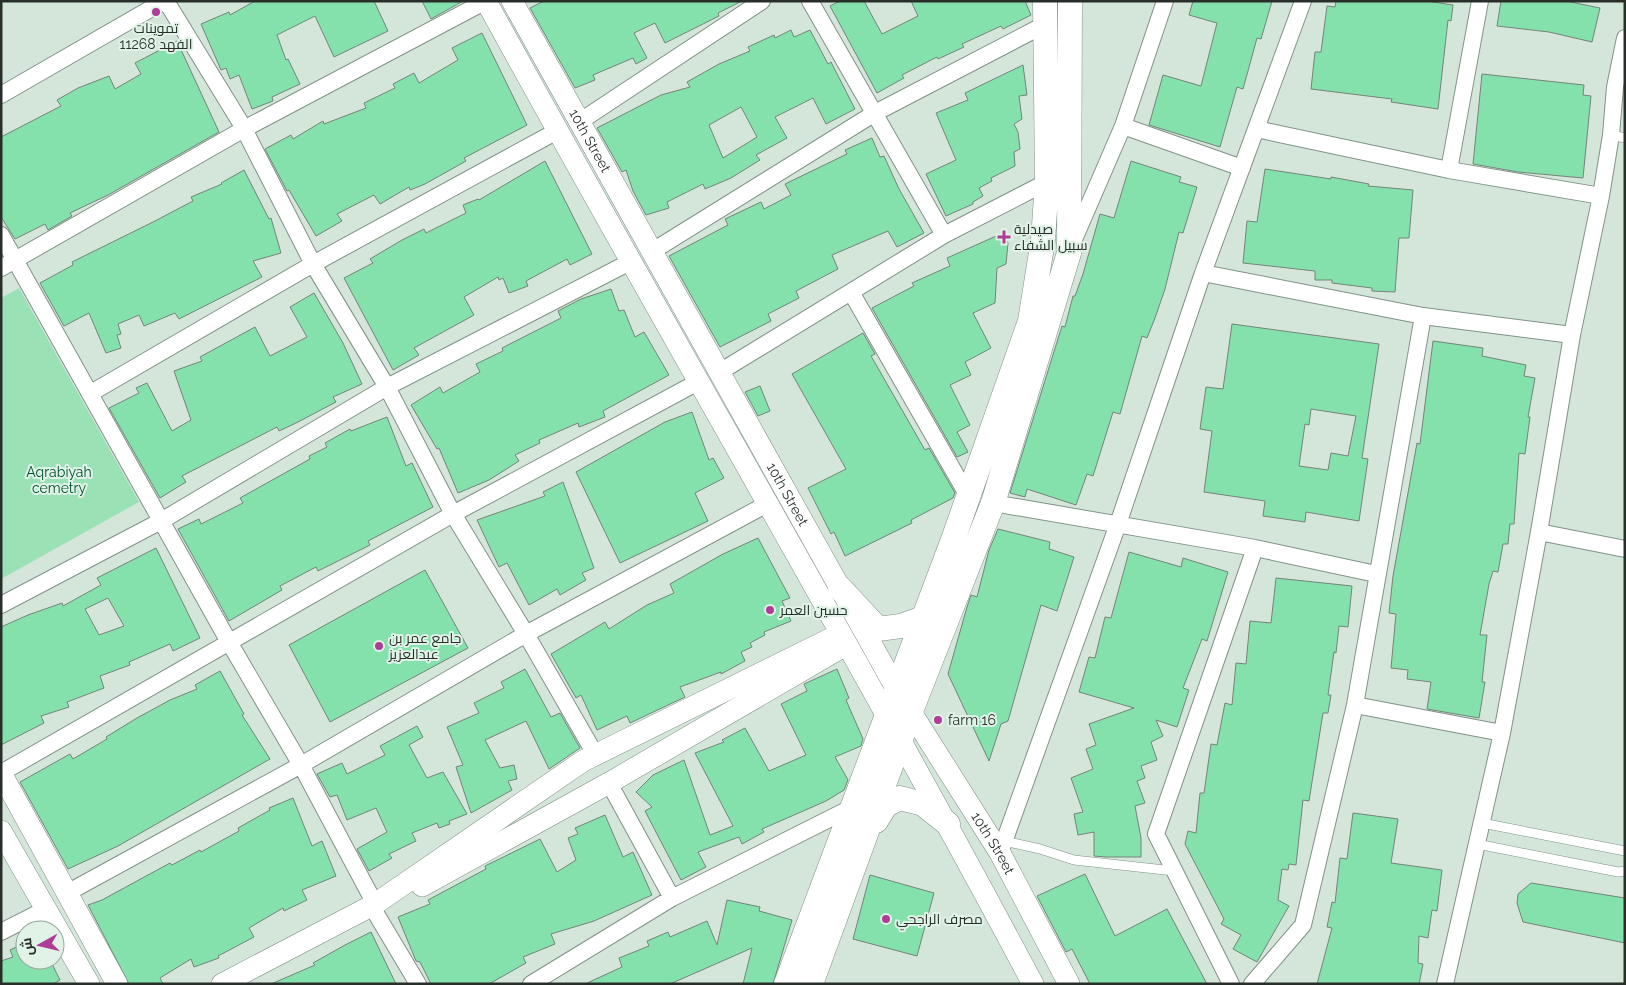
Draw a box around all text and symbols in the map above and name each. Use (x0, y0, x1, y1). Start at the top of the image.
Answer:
marker: تموينات الفهد 11268 (150, 6, 162, 18)
place label: تموينات الفهد 11268 (120, 20, 192, 52)
street label: 10th Street (566, 106, 614, 175)
place label: صيدلية سبيل الشفاء (1014, 221, 1088, 253)
marker: صيدلية سبيل الشفاء (998, 231, 1010, 243)
street label: 10th Street (764, 460, 812, 529)
park label: Aqrabiyah cemetry (26, 464, 92, 496)
place label: حسين العمر (779, 602, 847, 618)
marker: حسين العمر (764, 604, 776, 616)
place label: جامع عمر بن عبدالعزيز (388, 630, 461, 662)
marker: جامع عمر بن عبدالعزيز (373, 640, 385, 652)
place label: farm 16 (948, 712, 996, 728)
marker: farm 16 (932, 714, 944, 726)
street label: 10th Street (968, 809, 1018, 877)
place label: مصرف الراجحي (896, 911, 983, 931)
marker: مصرف الراجحي (880, 913, 892, 925)
north arrow (15, 920, 65, 970)
text: ش (18, 937, 37, 957)

